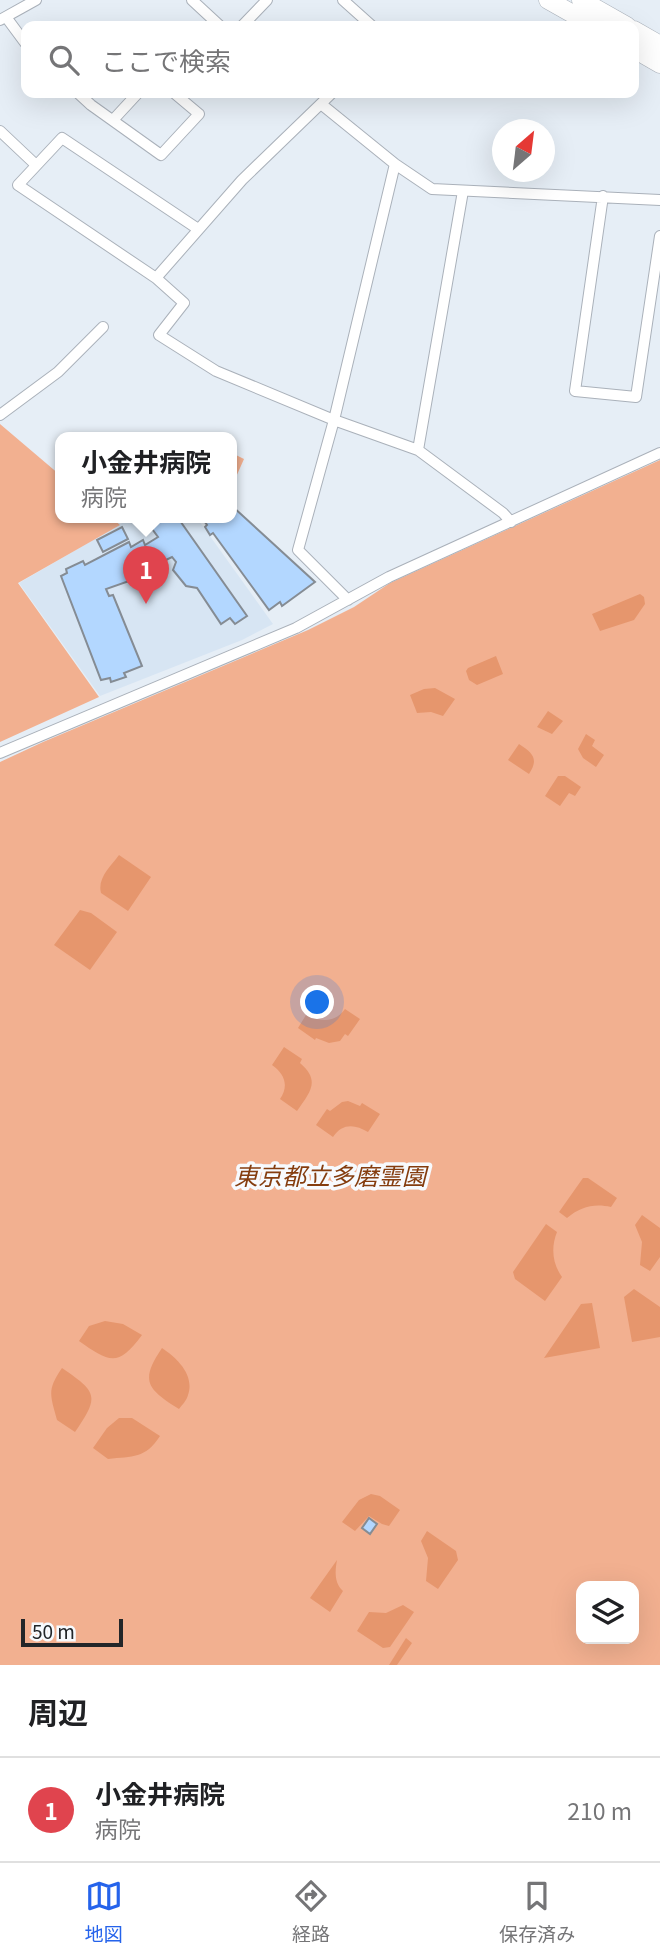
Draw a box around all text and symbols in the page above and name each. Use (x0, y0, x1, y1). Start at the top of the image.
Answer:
search box (21, 21, 639, 98)
icon: search (45, 41, 83, 79)
text: ここで検索 (101, 41, 231, 78)
north arrow (492, 119, 555, 182)
popup (55, 432, 237, 523)
text: 小金井病院 (81, 442, 211, 479)
text: 病院 (81, 479, 127, 513)
pin: 1 (123, 546, 169, 604)
your location (300, 985, 334, 1019)
park label: 東京都立多磨霊園 (234, 1157, 429, 1192)
map controls (576, 1581, 639, 1644)
button: layers (576, 1581, 639, 1644)
scale bar (21, 1616, 122, 1648)
text: 50 m (32, 1617, 75, 1644)
text: 周辺 (28, 1689, 88, 1733)
text: 小金井病院 (95, 1774, 225, 1811)
text: 1 (44, 1793, 58, 1827)
text: 210 m (567, 1793, 632, 1827)
text: 病院 (95, 1811, 141, 1845)
tab: 地図 (85, 1877, 123, 1946)
tab: 経路 (292, 1877, 330, 1946)
tab: 保存済み (499, 1877, 575, 1946)

